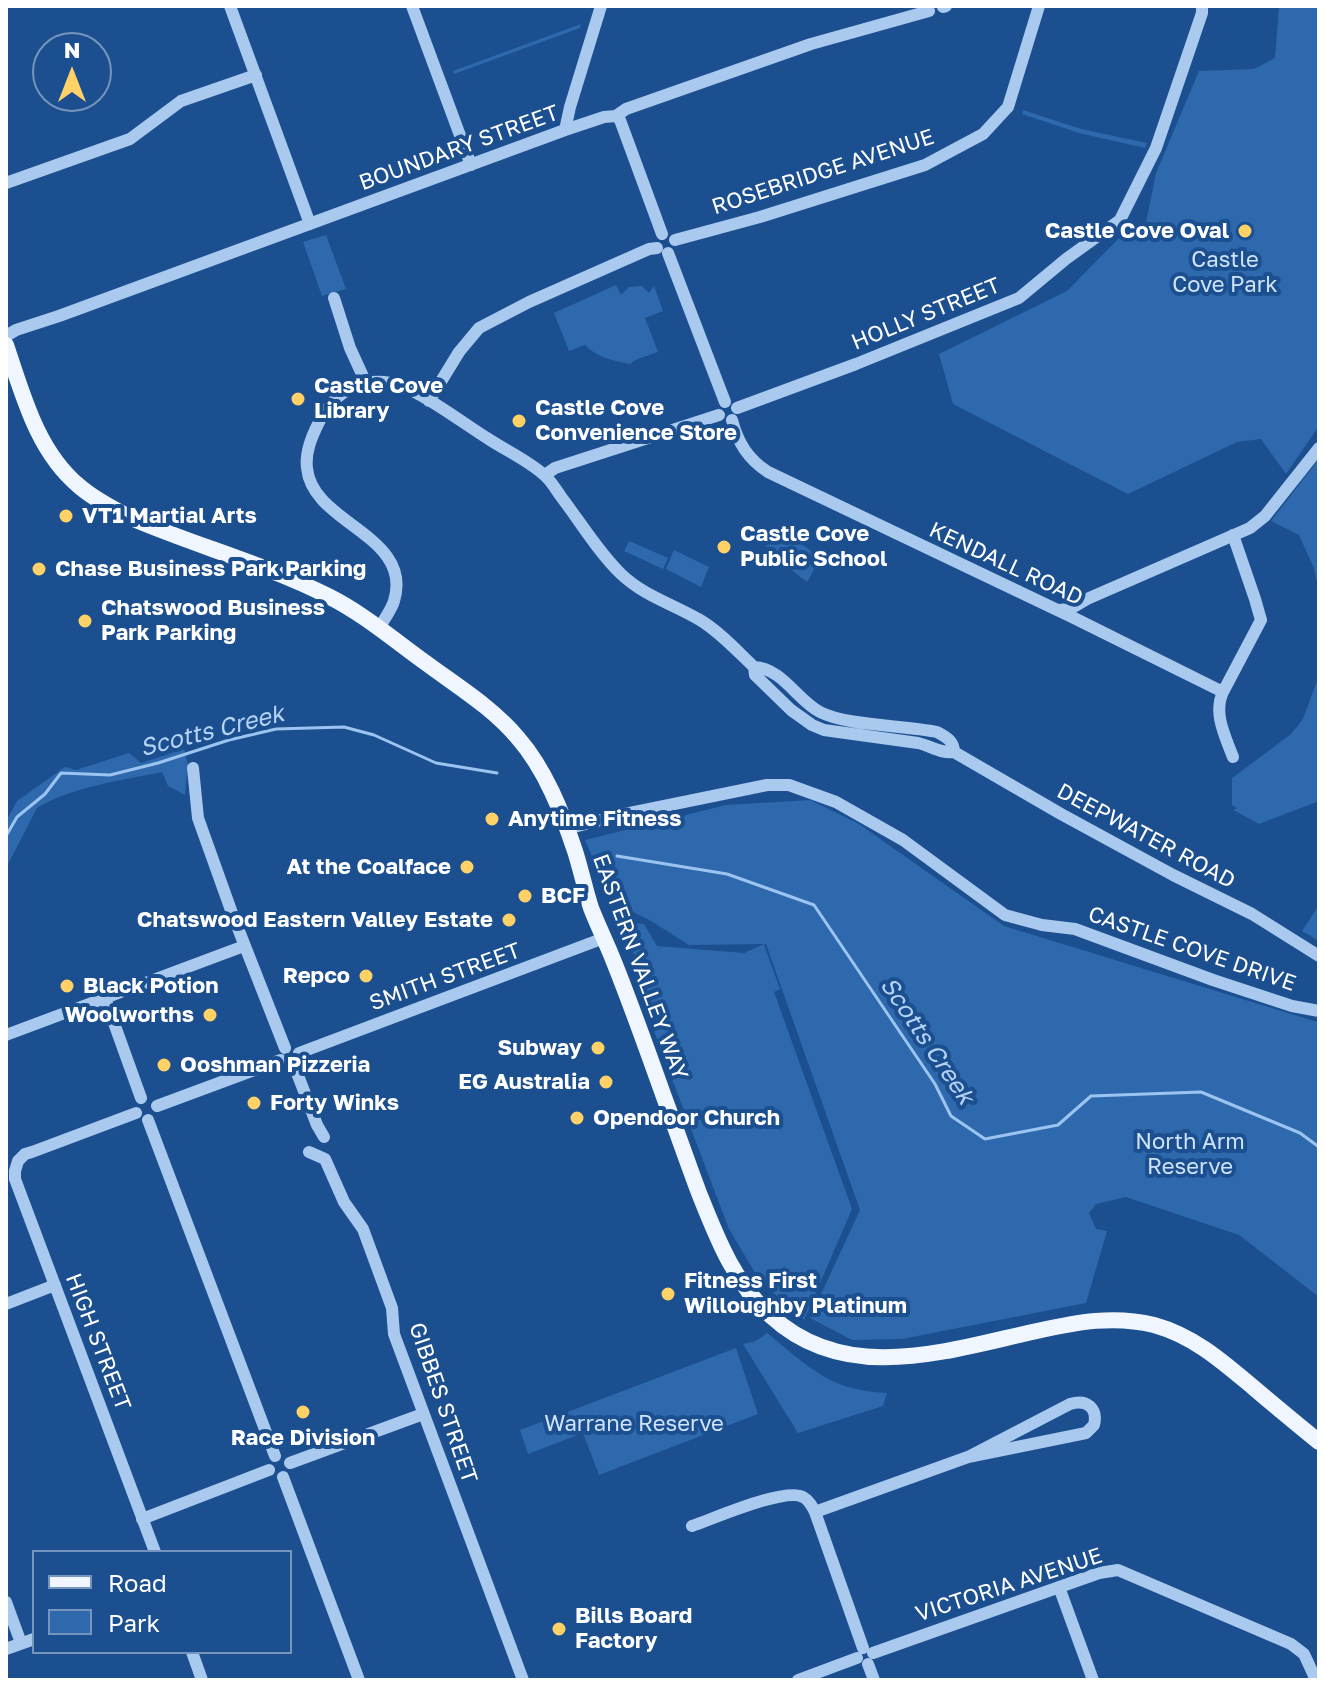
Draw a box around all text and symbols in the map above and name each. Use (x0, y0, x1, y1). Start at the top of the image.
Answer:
north arrow (32, 32, 112, 112)
text: N (64, 36, 80, 63)
street label: BOUNDARY STREET (356, 100, 562, 196)
street label: ROSEBRIDGE AVENUE (708, 124, 938, 220)
place label: Castle Cove Oval (1045, 218, 1229, 244)
marker: Castle Cove Oval (1236, 222, 1254, 240)
park label: Castle Cove Park (1172, 247, 1278, 298)
street label: HOLLY STREET (848, 272, 1004, 356)
place label: Castle Cove Library (314, 373, 443, 424)
marker: Castle Cove Library (289, 390, 307, 408)
place label: Castle Cove Convenience Store (535, 395, 737, 446)
marker: Castle Cove Convenience Store (510, 412, 528, 430)
place label: VT1 Martial Arts (82, 503, 257, 529)
marker: VT1 Martial Arts (57, 507, 75, 525)
street label: KENDALL ROAD (925, 517, 1087, 611)
place label: Castle Cove Public School (740, 521, 887, 572)
marker: Castle Cove Public School (715, 538, 733, 556)
place label: Chase Business Park Parking (55, 556, 366, 582)
marker: Chase Business Park Parking (30, 560, 48, 578)
place label: Chatswood Business Park Parking (101, 595, 325, 646)
marker: Chatswood Business Park Parking (76, 612, 94, 630)
water label: Scotts Creek (137, 699, 287, 763)
street label: DEEPWATER ROAD (1052, 778, 1240, 894)
place label: Anytime Fitness (508, 806, 682, 832)
marker: Anytime Fitness (483, 810, 501, 828)
street label: EASTERN VALLEY WAY (587, 851, 693, 1083)
place label: At the Coalface (287, 854, 451, 880)
marker: At the Coalface (458, 858, 476, 876)
place label: BCF (541, 883, 585, 909)
marker: BCF (516, 887, 534, 905)
street label: CASTLE COVE DRIVE (1085, 901, 1299, 997)
place label: Chatswood Eastern Valley Estate (137, 907, 493, 933)
marker: Chatswood Eastern Valley Estate (500, 911, 518, 929)
street label: SMITH STREET (366, 937, 524, 1017)
place label: Repco (283, 963, 350, 989)
marker: Repco (357, 967, 375, 985)
water label: Scotts Creek (874, 972, 980, 1110)
place label: Black Potion (83, 973, 219, 999)
marker: Black Potion (58, 977, 76, 995)
place label: Woolworths (65, 1002, 194, 1028)
marker: Woolworths (201, 1006, 219, 1024)
place label: Subway (497, 1035, 582, 1061)
marker: Subway (589, 1039, 607, 1057)
place label: Ooshman Pizzeria (180, 1052, 370, 1078)
marker: Ooshman Pizzeria (155, 1056, 173, 1074)
place label: EG Australia (458, 1069, 590, 1095)
marker: EG Australia (597, 1073, 615, 1091)
place label: Forty Winks (270, 1090, 399, 1116)
marker: Forty Winks (245, 1094, 263, 1112)
place label: Opendoor Church (593, 1105, 780, 1131)
marker: Opendoor Church (568, 1109, 586, 1127)
park label: North Arm Reserve (1135, 1129, 1245, 1180)
place label: Fitness First Willoughby Platinum (684, 1268, 907, 1320)
street label: HIGH STREET (60, 1270, 136, 1414)
marker: Fitness First Willoughby Platinum (659, 1285, 677, 1303)
street label: GIBBES STREET (403, 1319, 483, 1487)
marker: Race Division (294, 1403, 312, 1421)
park label: Warrane Reserve (544, 1411, 724, 1437)
place label: Race Division (231, 1425, 375, 1451)
street label: VICTORIA AVENUE (912, 1542, 1106, 1628)
legend (32, 1550, 292, 1654)
text: Road (108, 1568, 167, 1597)
place label: Bills Board Factory (575, 1603, 692, 1654)
text: Park (108, 1608, 160, 1637)
marker: Bills Board Factory (550, 1620, 568, 1638)

